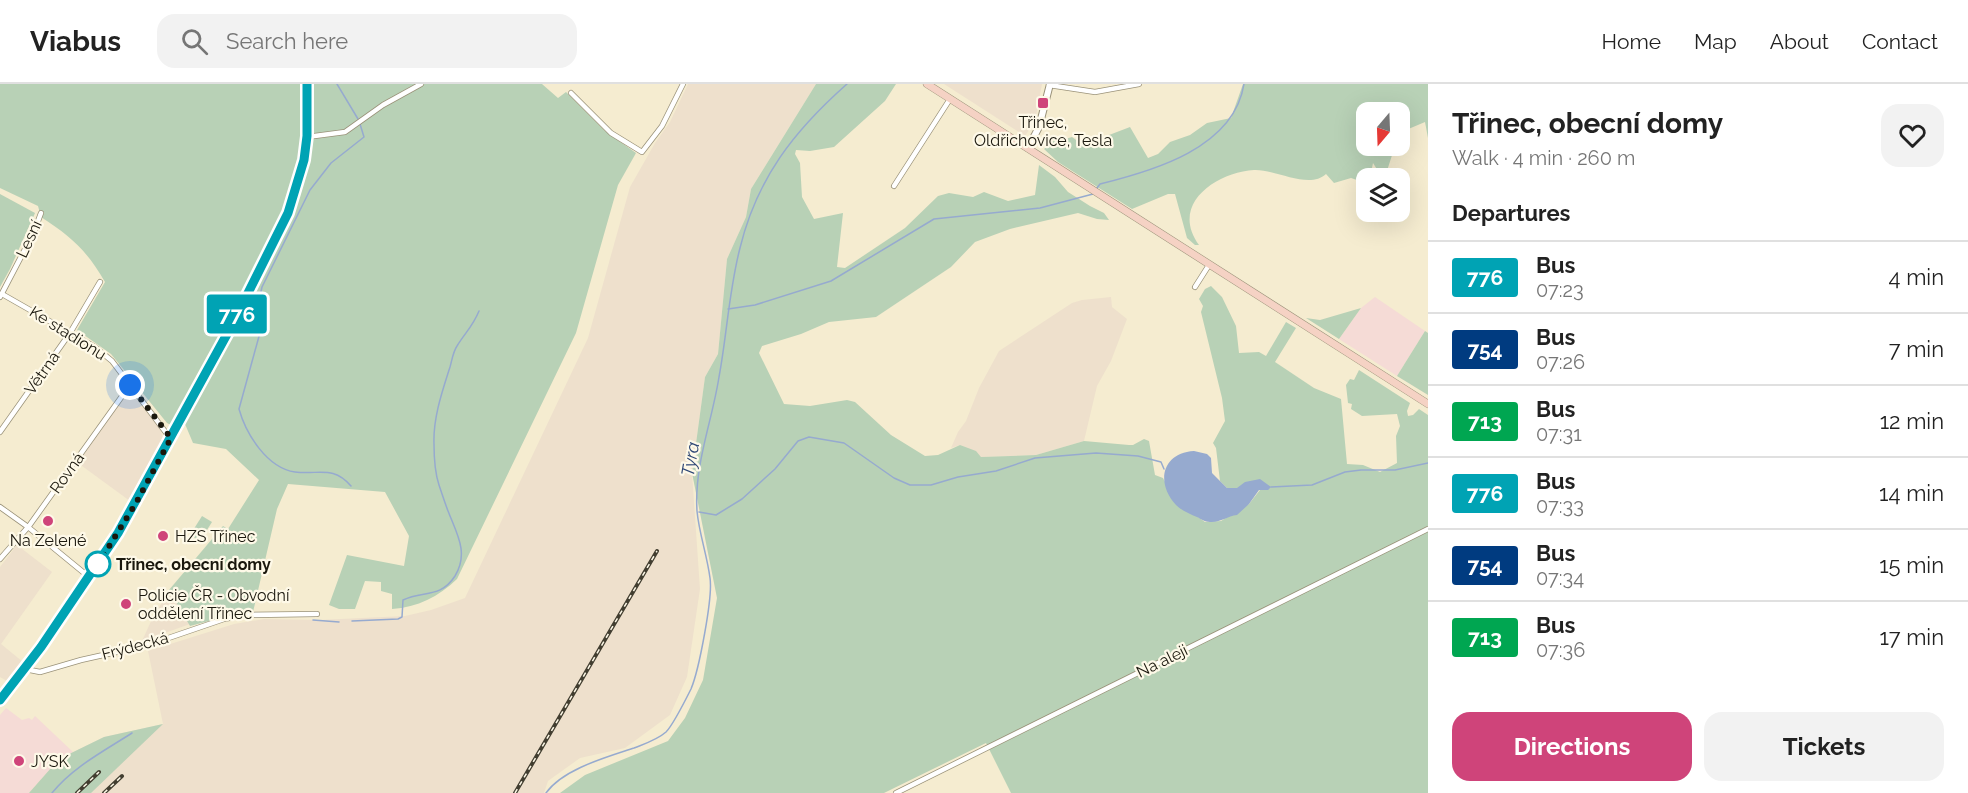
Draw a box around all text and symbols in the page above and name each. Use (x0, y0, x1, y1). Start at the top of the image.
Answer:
search box (157, 14, 577, 68)
text: Viabus (30, 25, 121, 58)
icon: search (178, 25, 211, 58)
text: Search here (226, 28, 348, 54)
text: Home (1602, 29, 1661, 54)
text: Map (1694, 29, 1737, 54)
text: About (1770, 29, 1829, 54)
text: Contact (1862, 29, 1938, 54)
marker: Třinec, Oldřichovice, Tesla (1036, 96, 1050, 110)
north arrow (1356, 102, 1410, 156)
map controls (1356, 102, 1410, 222)
button: heart (1881, 104, 1944, 167)
text: Třinec, obecní domy (1452, 107, 1723, 140)
place label: Třinec, Oldřichovice, Tesla (974, 113, 1112, 150)
text: Walk · 4 min · 260 m (1452, 146, 1635, 170)
button: layers (1356, 168, 1410, 222)
text: Departures (1452, 200, 1570, 226)
street label: Lesní (12, 217, 46, 261)
text: Bus (1536, 252, 1575, 278)
text: 4 min (1889, 264, 1944, 290)
text: 776 (1467, 265, 1503, 290)
text: 07:23 (1536, 278, 1584, 302)
line badge: 776 (202, 294, 272, 334)
street label: Ke stadionu (26, 302, 110, 364)
text: 776 (219, 302, 255, 327)
text: Bus (1536, 324, 1575, 350)
text: 7 min (1889, 336, 1944, 362)
text: 754 (1467, 337, 1503, 362)
street label: Větrná (20, 348, 64, 398)
text: 07:26 (1536, 350, 1585, 374)
your location (115, 370, 145, 400)
text: Bus (1536, 396, 1575, 422)
text: 12 min (1880, 408, 1944, 434)
text: 713 (1468, 409, 1502, 434)
text: 07:31 (1536, 422, 1582, 446)
water label: Tyra (677, 440, 703, 478)
street label: Rovná (46, 449, 88, 497)
text: Bus (1536, 468, 1575, 494)
text: 14 min (1879, 480, 1944, 506)
text: 776 (1467, 481, 1503, 506)
text: 07:33 (1536, 494, 1584, 518)
marker: Na Zelené (41, 514, 55, 528)
place label: HZS Třinec (175, 527, 256, 546)
marker: HZS Třinec (156, 529, 170, 543)
place label: Na Zelené (10, 531, 86, 550)
text: Bus (1536, 540, 1575, 566)
marker: Třinec, obecní domy (85, 551, 111, 577)
text: 15 min (1879, 552, 1944, 578)
text: 754 (1467, 553, 1503, 578)
place label: Třinec, obecní domy (116, 555, 271, 574)
text: 07:34 (1536, 566, 1584, 590)
place label: Policie ČR - Obvodní oddělení Třinec (138, 585, 290, 623)
marker: Policie ČR - Obvodní oddělení Třinec (119, 597, 133, 611)
text: Bus (1536, 612, 1575, 638)
text: 17 min (1879, 624, 1944, 650)
text: 713 (1468, 625, 1502, 650)
street label: Frýdecká (100, 628, 170, 664)
text: 07:36 (1536, 638, 1585, 662)
street label: Na aleji (1133, 640, 1191, 682)
button: Directions (1452, 712, 1692, 781)
button: Tickets (1704, 712, 1944, 781)
place label: JYSK (31, 752, 69, 771)
marker: JYSK (12, 754, 26, 768)

